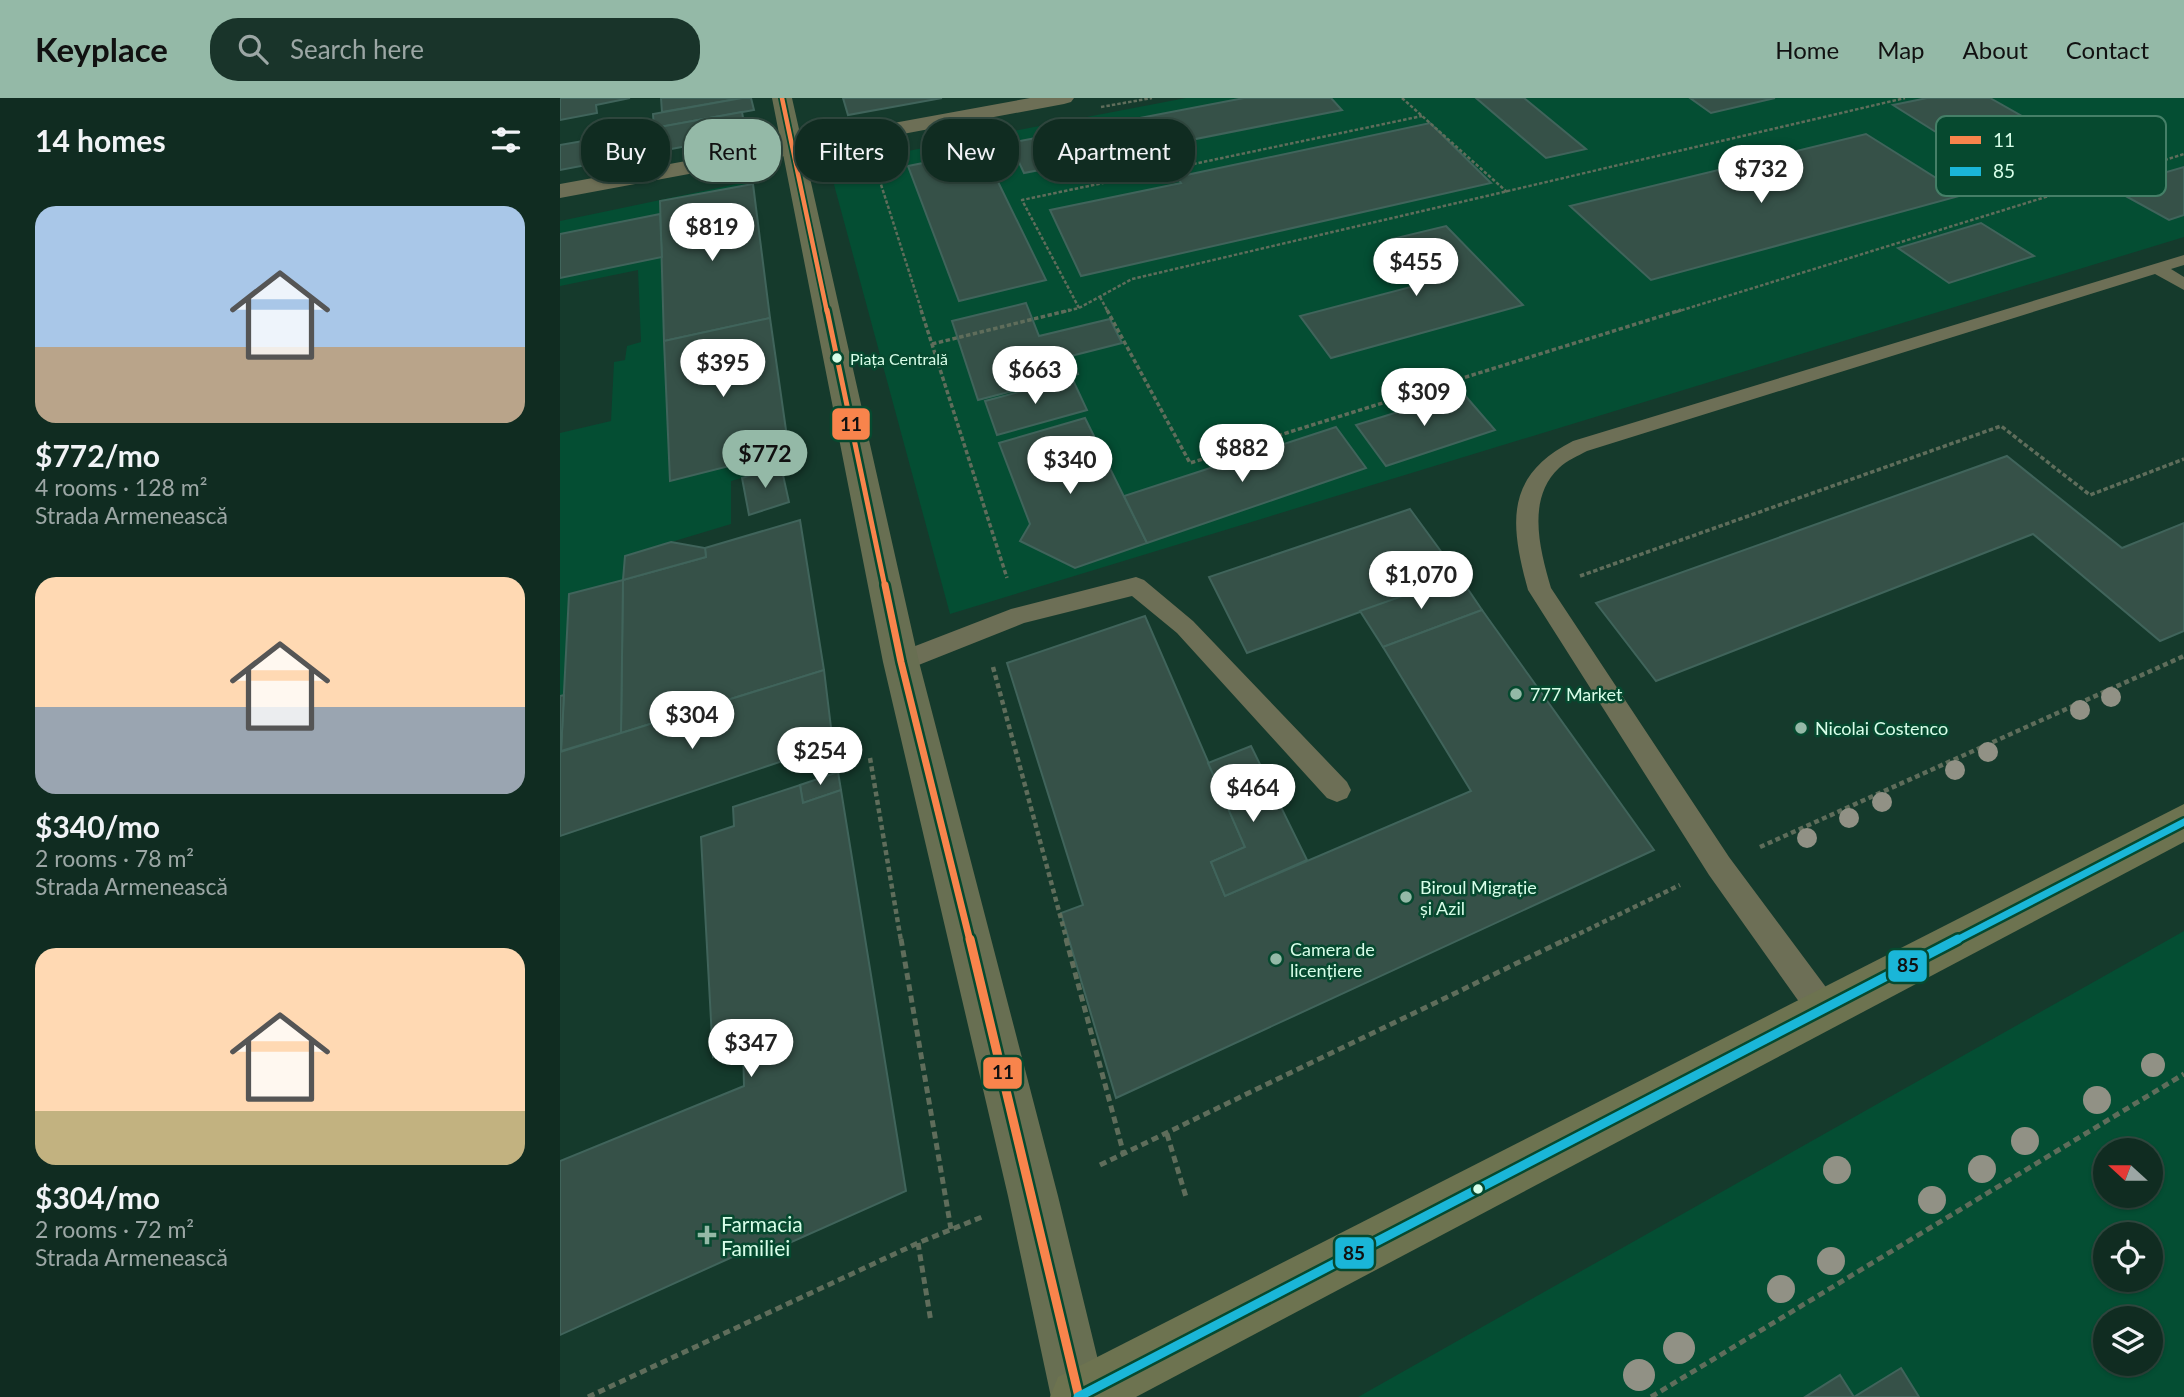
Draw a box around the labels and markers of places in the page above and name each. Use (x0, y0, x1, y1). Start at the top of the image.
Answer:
pin: $732 (1720, 146, 1802, 205)
pin: $819 (671, 204, 753, 263)
pin: $455 (1375, 238, 1457, 298)
pin: $395 (682, 340, 764, 399)
pin: $663 (994, 346, 1076, 406)
place label: Piața Centrală (850, 349, 948, 368)
marker: Piața Centrală (830, 351, 844, 365)
pin: $309 (1383, 368, 1465, 428)
pin: $882 (1201, 424, 1283, 484)
pin: $772 (724, 430, 806, 490)
pin: $340 (1029, 436, 1111, 496)
pin: $1,070 (1364, 552, 1478, 611)
place label: 777 Market (1530, 683, 1623, 705)
marker: 777 Market (1508, 686, 1524, 702)
pin: $304 (651, 692, 733, 751)
place label: Nicolai Costenco (1815, 717, 1948, 739)
marker: Nicolai Costenco (1793, 720, 1809, 736)
pin: $254 (779, 728, 861, 787)
pin: $464 (1212, 764, 1294, 824)
place label: Biroul Migrație și Azil (1420, 876, 1537, 919)
marker: Biroul Migrație și Azil (1398, 889, 1414, 905)
place label: Camera de licențiere (1290, 938, 1375, 981)
marker: Camera de licențiere (1268, 951, 1284, 967)
pin: $347 (710, 1020, 792, 1079)
unlabelled marker (1471, 1182, 1485, 1196)
place label: Farmacia Familiei (721, 1211, 803, 1260)
marker: Farmacia Familiei (699, 1227, 715, 1243)

